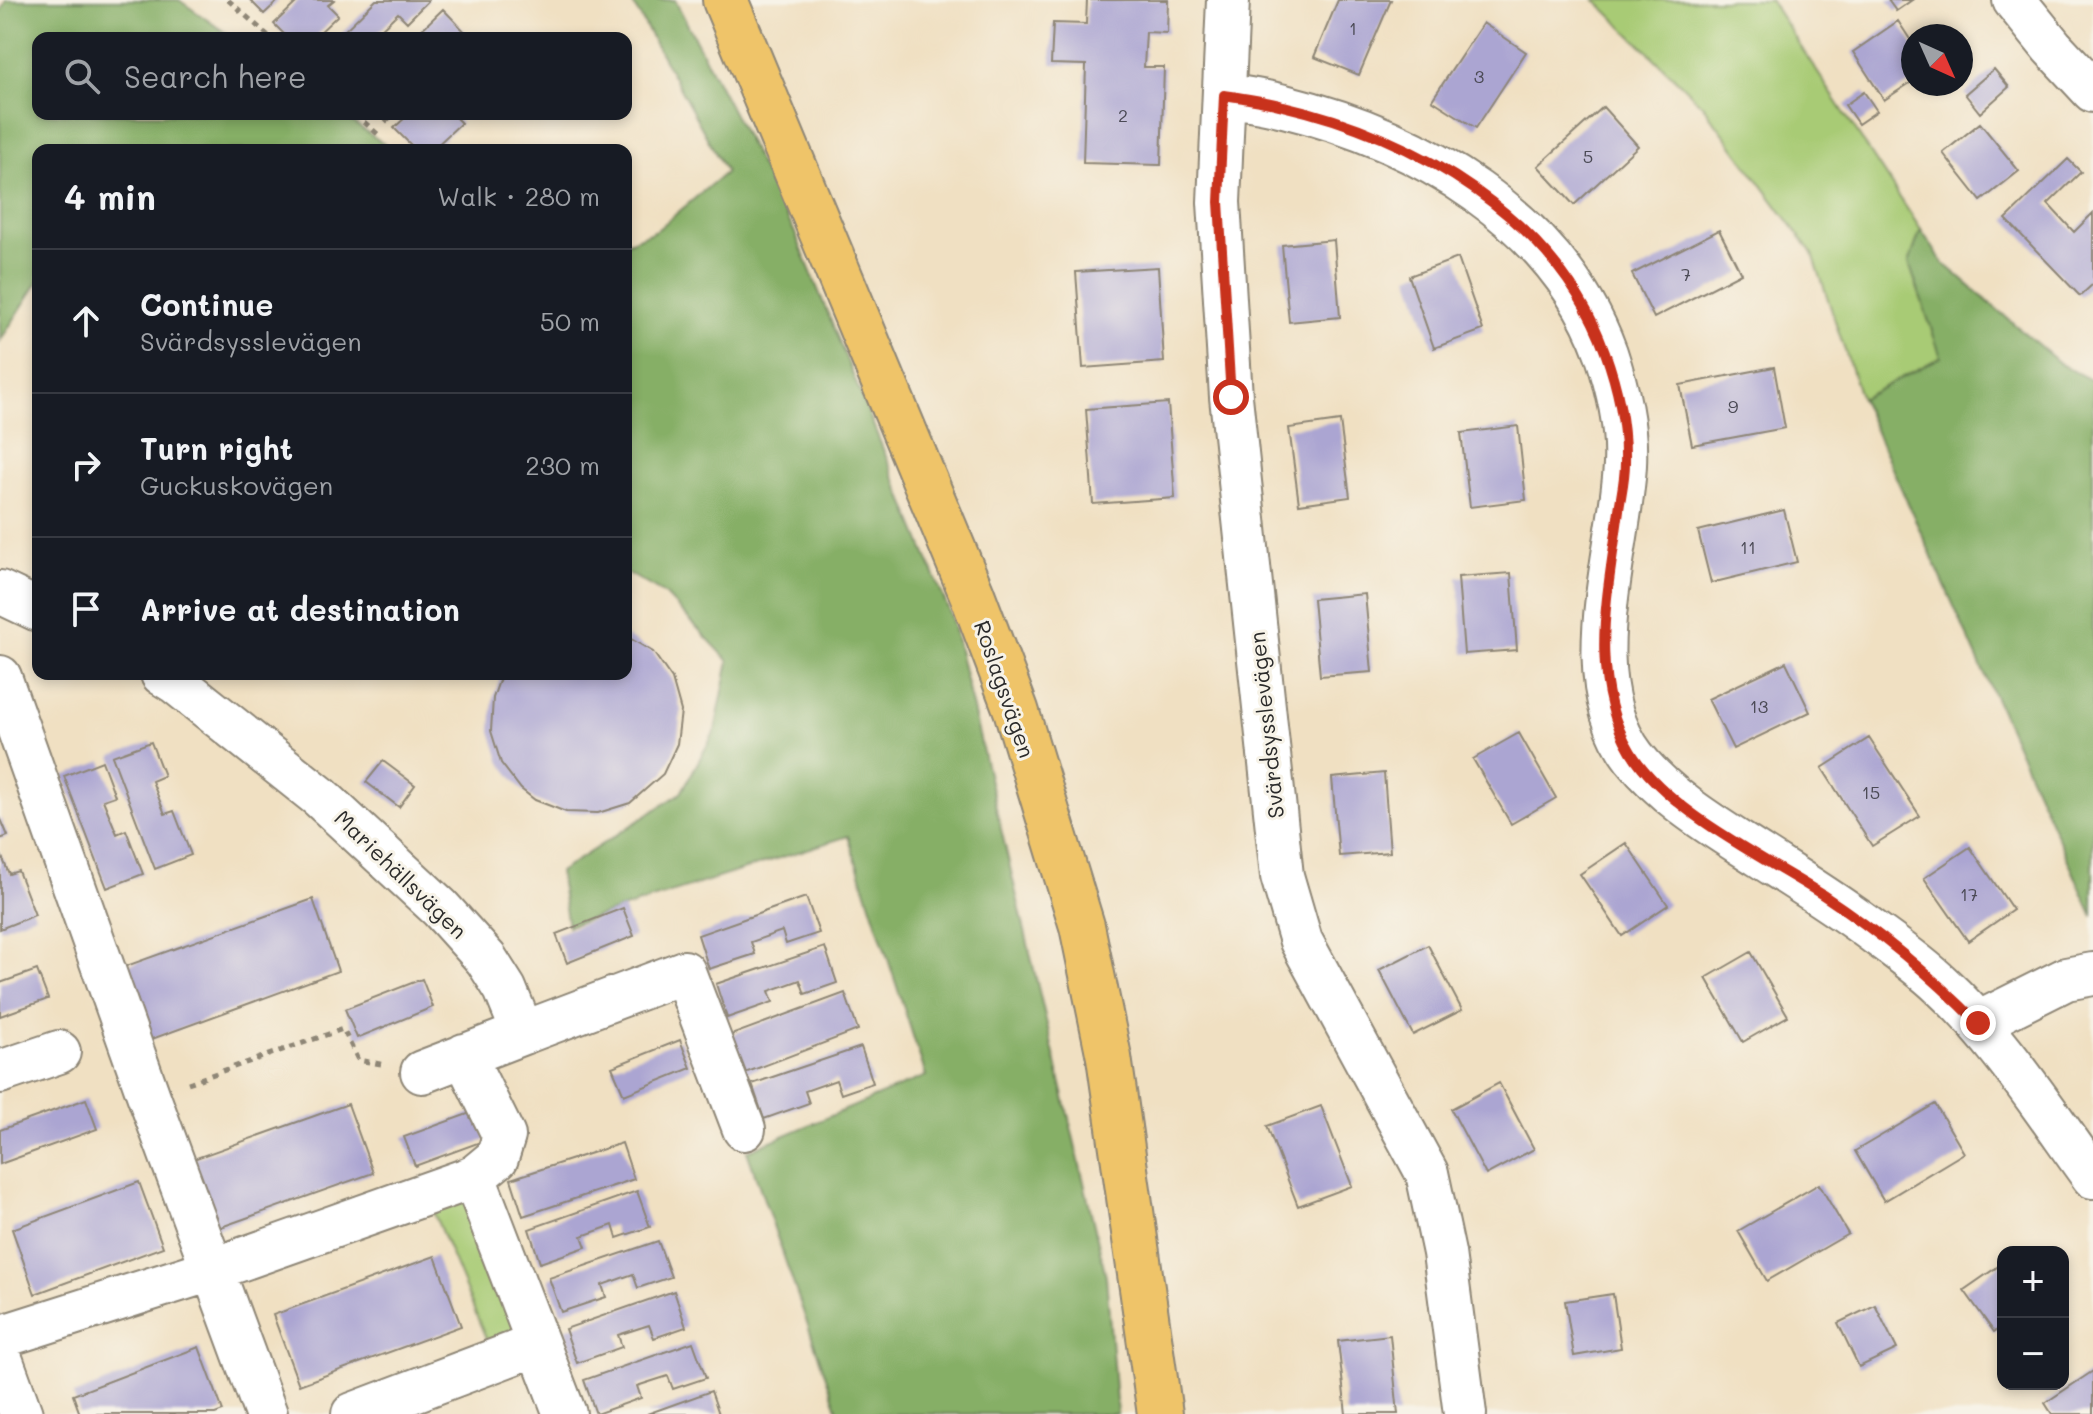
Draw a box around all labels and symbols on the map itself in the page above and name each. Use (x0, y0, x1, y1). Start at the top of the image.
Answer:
house number: 1 (1349, 16, 1357, 40)
north arrow (1901, 24, 1973, 96)
house number: 3 (1474, 64, 1484, 88)
house number: 2 (1118, 103, 1128, 127)
house number: 5 (1583, 144, 1593, 168)
house number: 7 (1681, 262, 1691, 286)
route start (1213, 379, 1249, 415)
house number: 9 (1728, 394, 1739, 418)
house number: 11 (1740, 535, 1756, 559)
street label: Roslagsvägen (968, 616, 1042, 762)
street label: Svärdsysslevägen (1242, 630, 1290, 820)
house number: 13 (1750, 694, 1768, 718)
house number: 15 (1862, 780, 1880, 804)
street label: Mariehällsvägen (329, 803, 473, 945)
house number: 17 (1960, 882, 1978, 906)
route end (1960, 1005, 1996, 1041)

